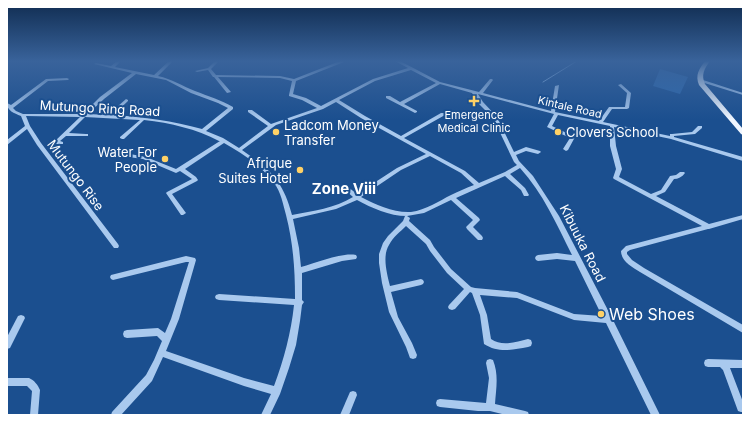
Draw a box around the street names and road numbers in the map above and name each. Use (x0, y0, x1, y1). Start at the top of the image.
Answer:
street label: Kintale Road (537, 93, 603, 121)
street label: Mutungo Ring Road (39, 97, 161, 119)
street label: Mutungo Rise (44, 136, 108, 214)
street label: Kibuuka Road (557, 202, 609, 284)

